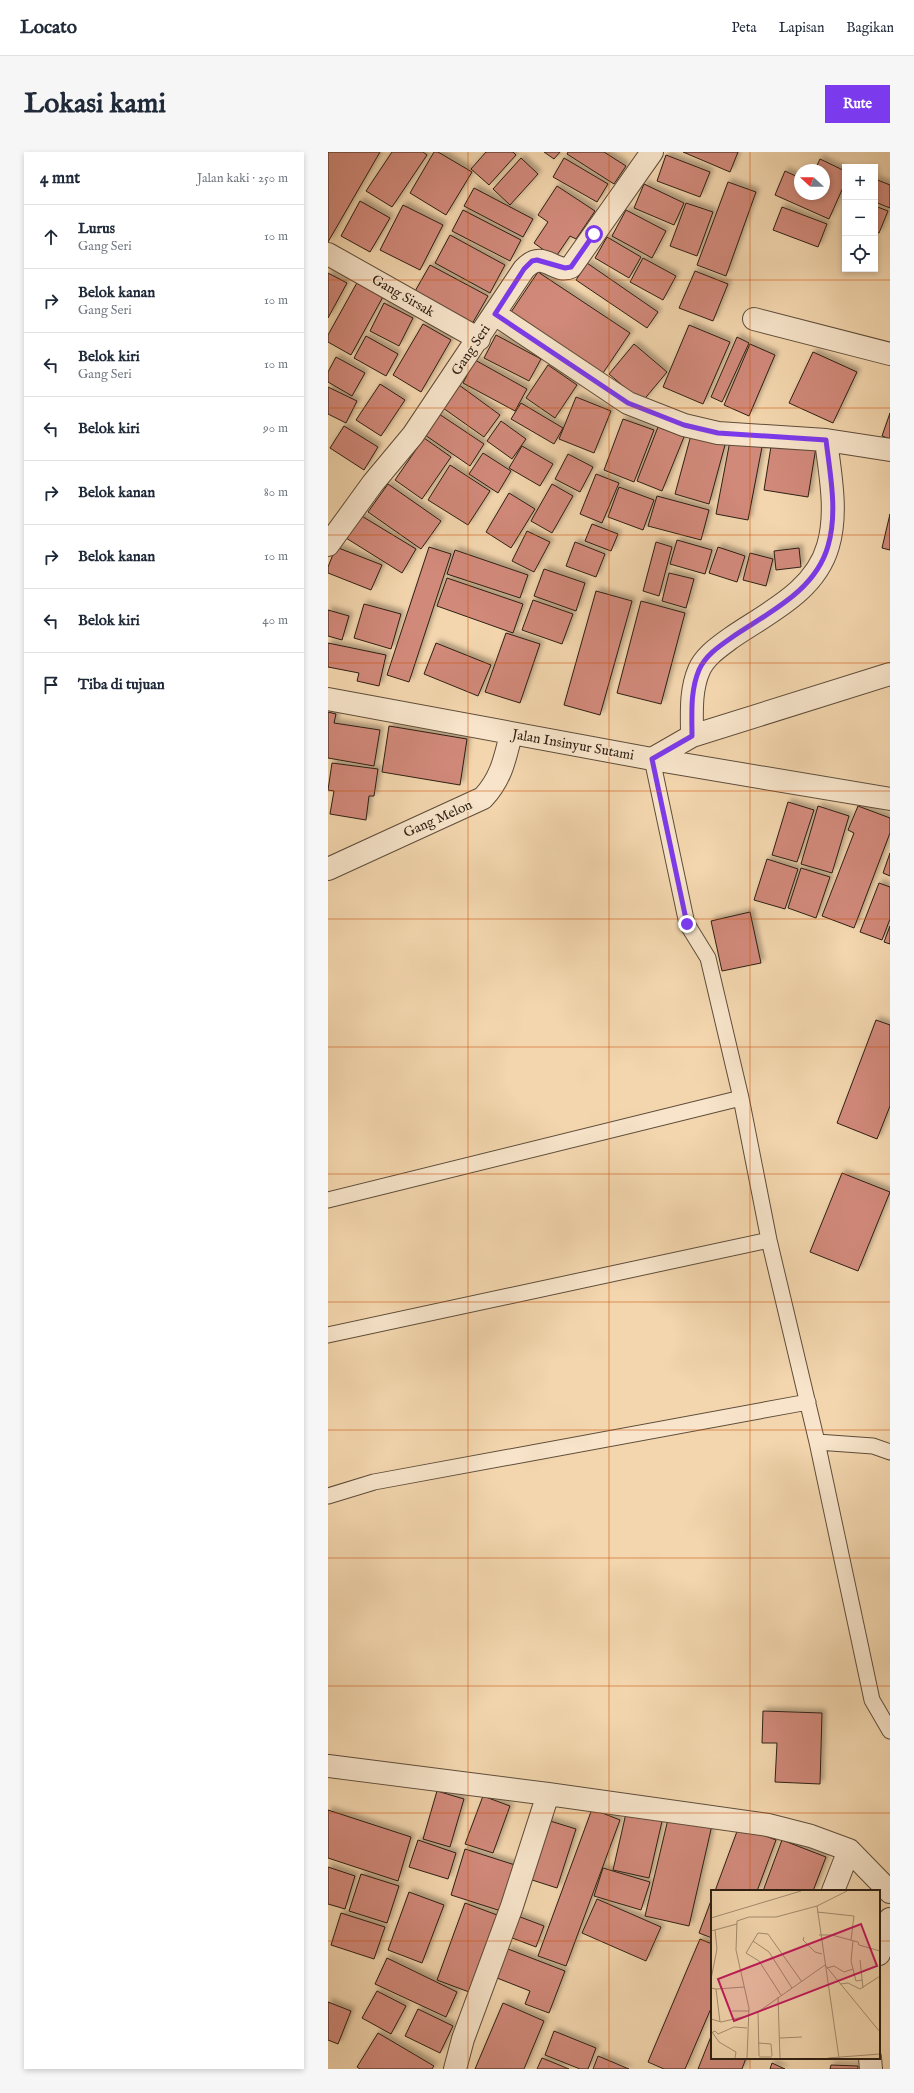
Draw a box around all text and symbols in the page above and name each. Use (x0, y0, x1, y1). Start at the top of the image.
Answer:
text: Locato (20, 16, 77, 40)
text: Peta (731, 19, 757, 37)
text: Lapisan (779, 19, 824, 37)
text: Bagikan (846, 19, 894, 37)
button: Rute (825, 85, 890, 123)
text: Lokasi kami (24, 87, 166, 122)
north arrow (794, 164, 830, 200)
map controls (842, 164, 878, 272)
button: + (842, 164, 878, 200)
text: 4 mnt (40, 168, 80, 189)
text: Jalan kaki · 250 m (197, 170, 288, 187)
button: − (842, 200, 878, 236)
text: Lurus (78, 219, 115, 238)
route start (585, 225, 603, 243)
icon: ahead (40, 226, 62, 248)
text: 10 m (264, 228, 288, 245)
button: locate (842, 236, 878, 272)
text: Gang Seri (78, 238, 132, 255)
street label: Gang Sirsak (368, 271, 438, 321)
text: Belok kanan (78, 283, 155, 302)
icon: right (40, 290, 62, 312)
text: 10 m (264, 292, 288, 309)
text: Gang Seri (78, 302, 132, 319)
street label: Gang Seri (447, 321, 495, 379)
text: Belok kiri (78, 347, 140, 366)
icon: left (40, 354, 62, 376)
text: 10 m (264, 356, 288, 373)
text: Gang Seri (78, 366, 132, 383)
icon: left (40, 418, 62, 440)
text: Belok kiri (78, 419, 140, 438)
text: 90 m (263, 420, 288, 437)
icon: right (40, 482, 62, 504)
text: Belok kanan (78, 483, 155, 502)
text: 80 m (264, 484, 288, 501)
icon: right (40, 546, 62, 568)
text: Belok kanan (78, 547, 155, 566)
text: 10 m (264, 548, 288, 565)
icon: left (40, 610, 62, 632)
text: Belok kiri (78, 611, 140, 630)
text: 40 m (262, 612, 288, 629)
icon: arrive (40, 674, 62, 696)
text: Tiba di tujuan (78, 675, 165, 694)
street label: Jalan Insinyur Sutami (509, 725, 636, 765)
street label: Gang Melon (401, 796, 476, 842)
route end (678, 915, 696, 933)
inset map (711, 1890, 880, 2059)

